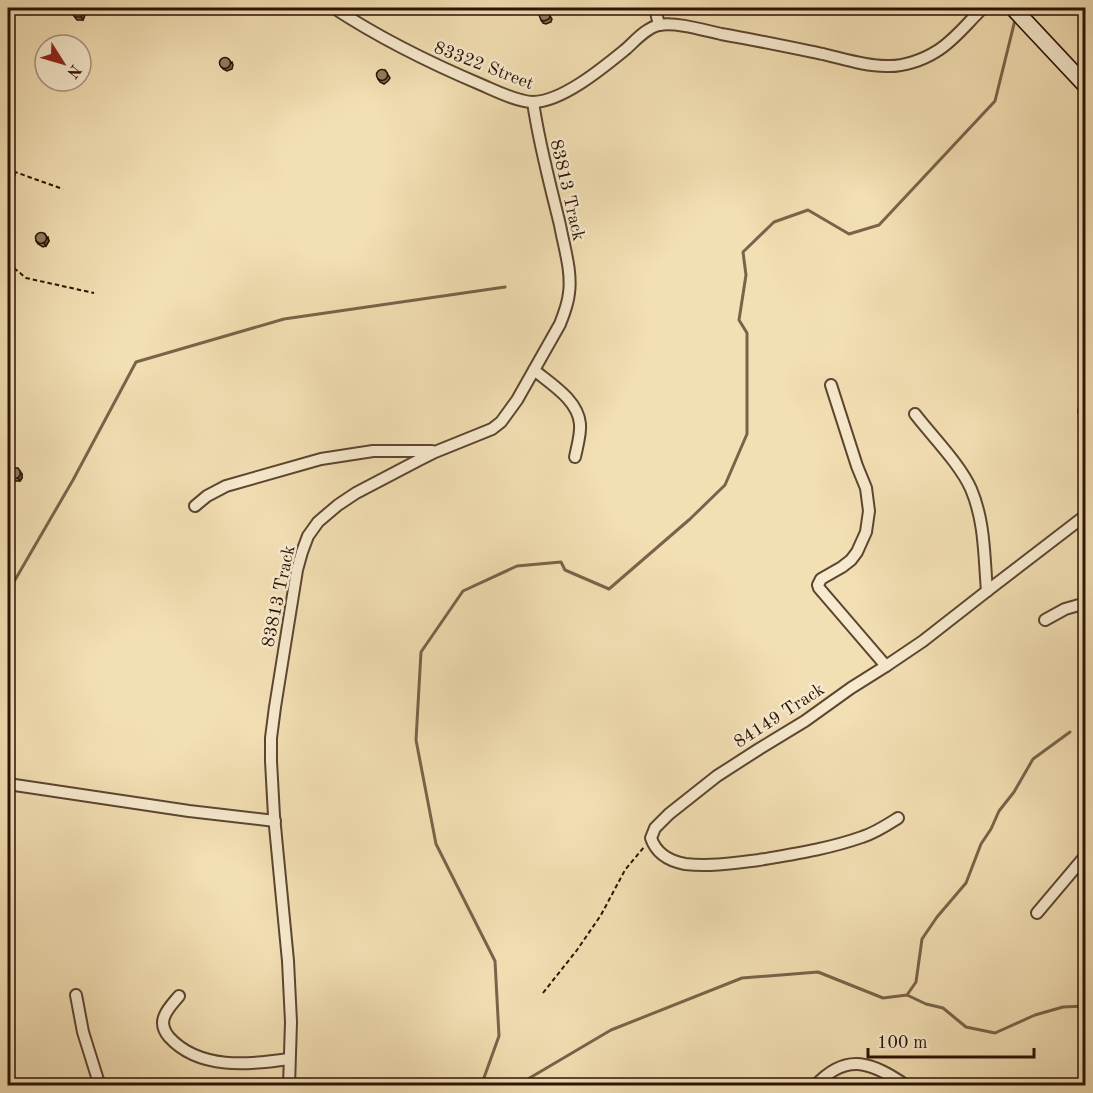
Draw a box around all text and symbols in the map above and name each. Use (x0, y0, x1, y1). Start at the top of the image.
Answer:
north arrow (33, 33, 93, 93)
street label: 83322 Street (431, 39, 536, 93)
text: N (63, 61, 83, 81)
street label: 83813 Track (547, 138, 587, 243)
street label: 83813 Track (259, 544, 299, 649)
street label: 84149 Track (731, 680, 828, 752)
scale bar (868, 1021, 1034, 1059)
text: 100 m (877, 1034, 928, 1052)

